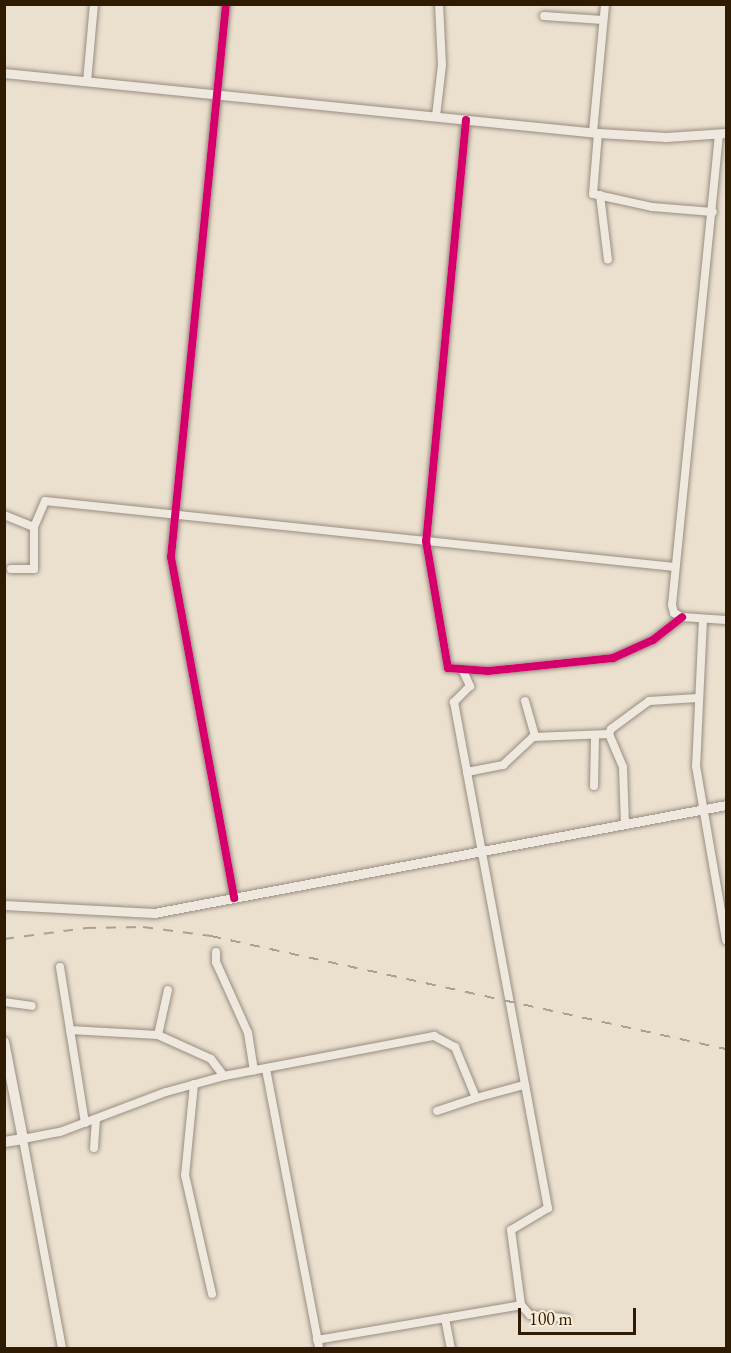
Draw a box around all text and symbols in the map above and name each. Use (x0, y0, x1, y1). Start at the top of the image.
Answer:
scale bar (521, 1296, 640, 1334)
text: 100 m (529, 1307, 573, 1330)

